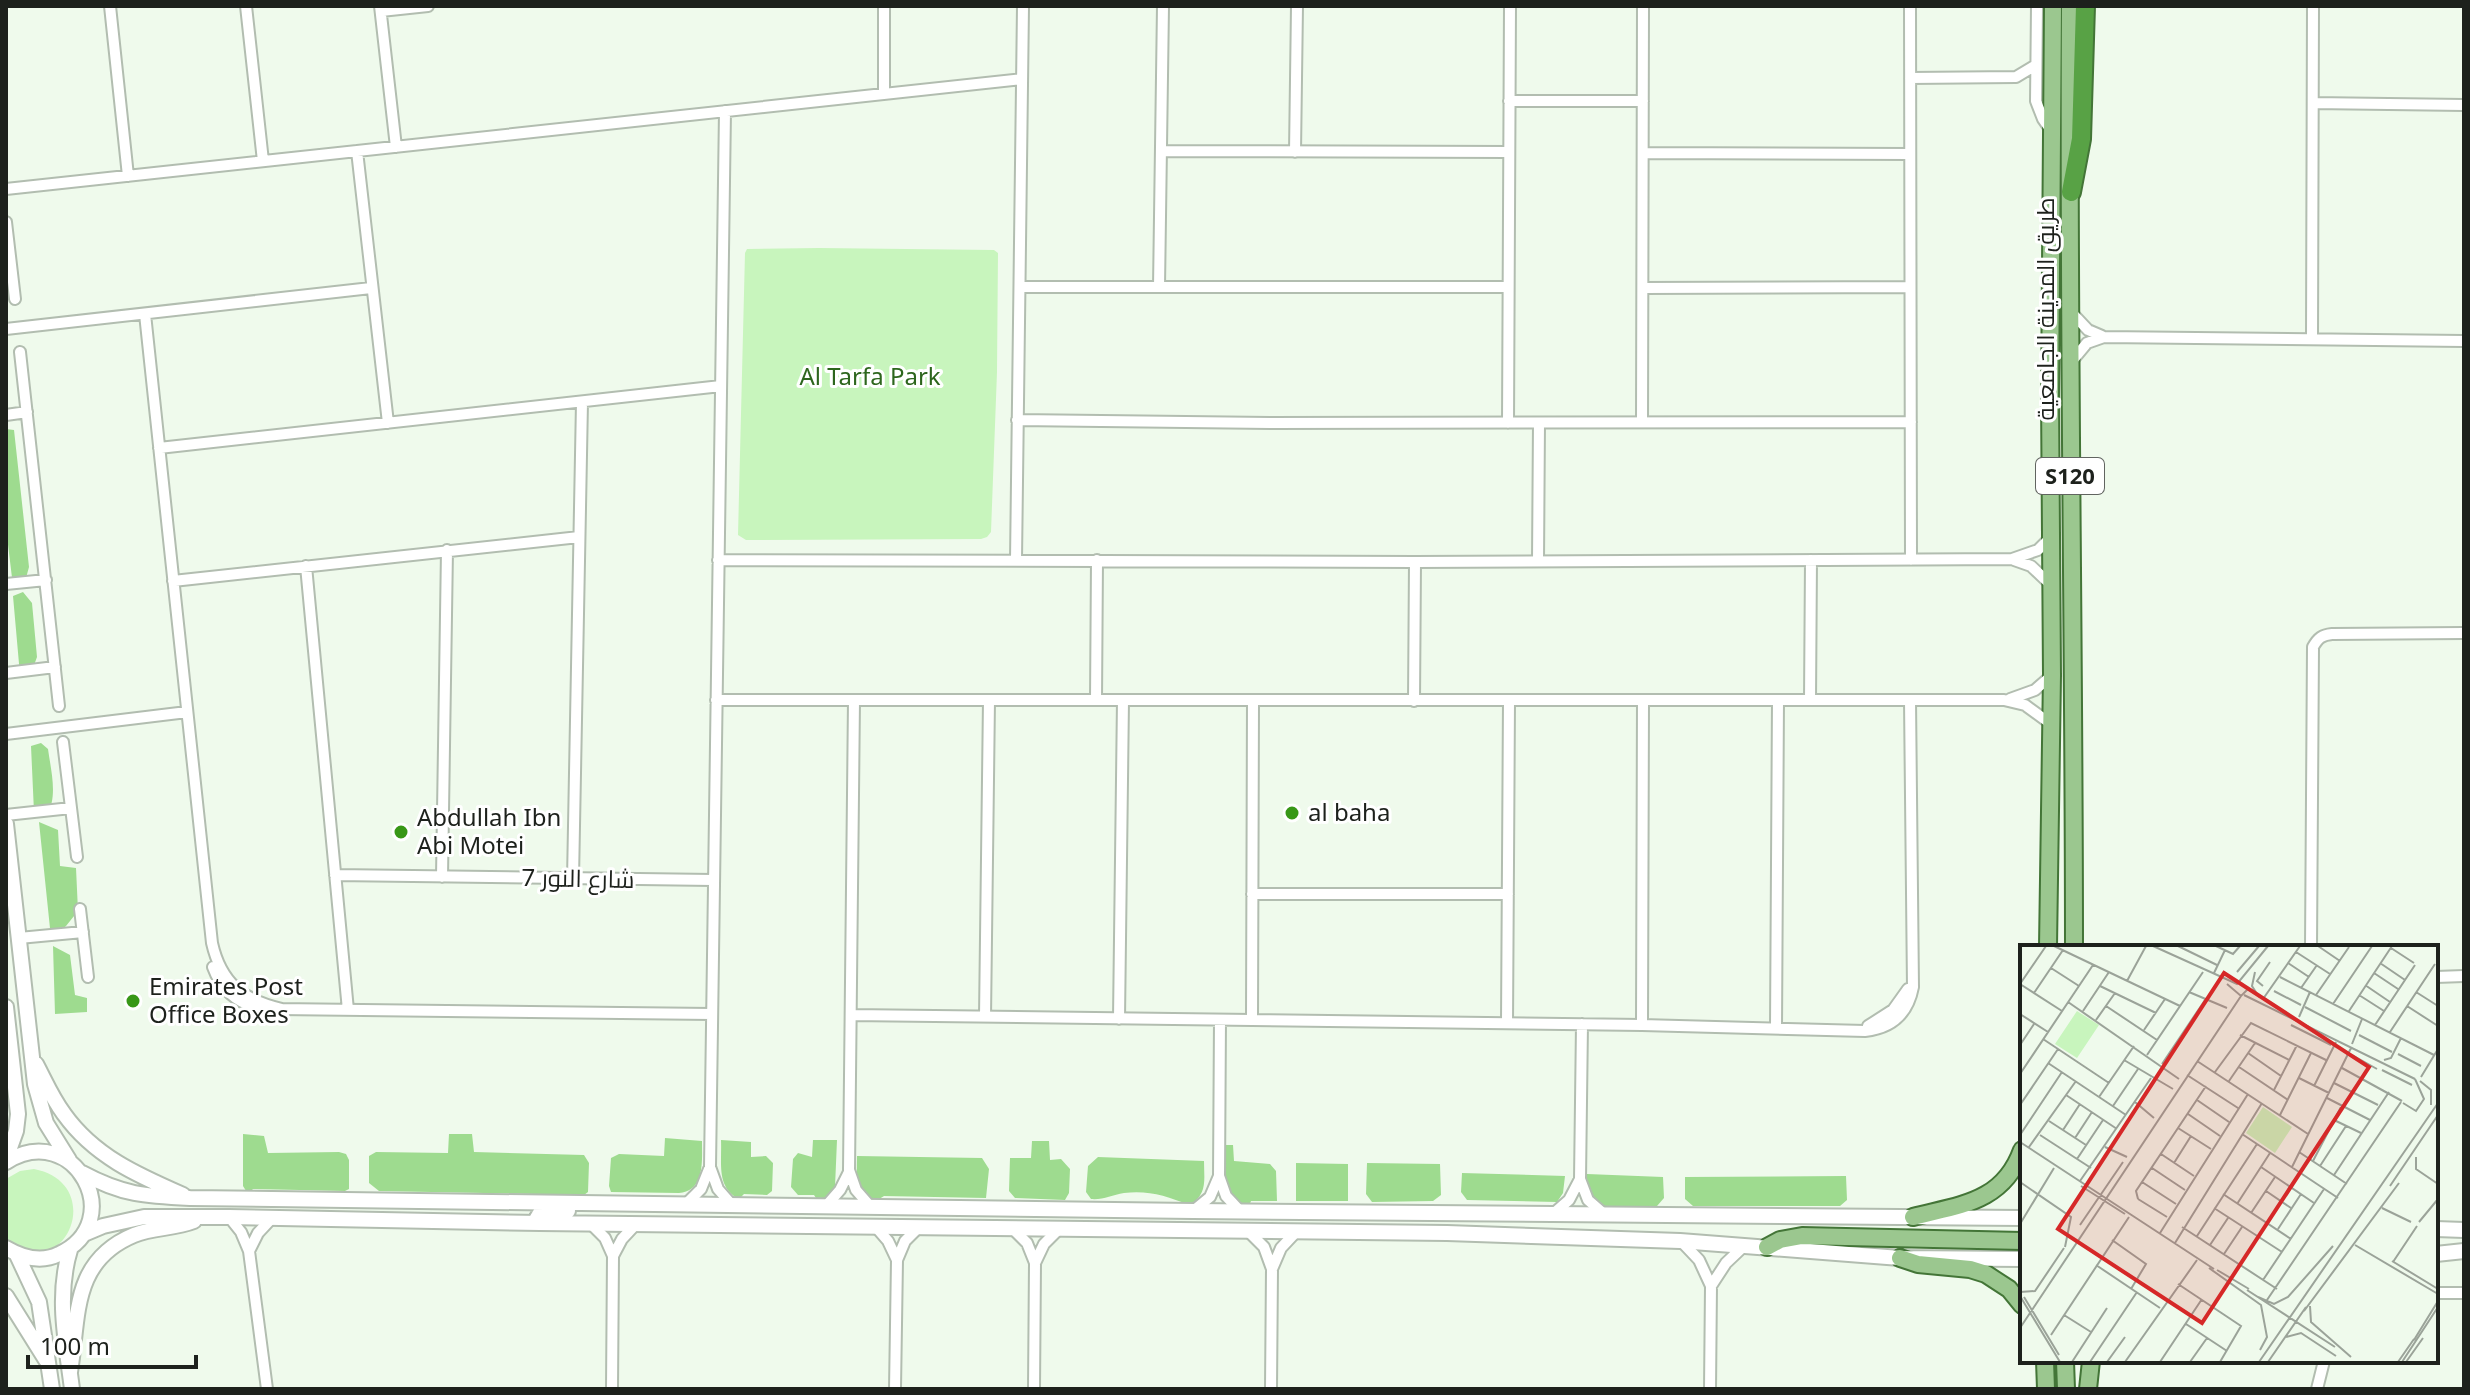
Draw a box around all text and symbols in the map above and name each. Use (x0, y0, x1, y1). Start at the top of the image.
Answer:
street label: طريق المدينة الجامعية (2028, 198, 2061, 420)
park label: Al Tarfa Park (799, 359, 941, 392)
road number: S120 (2036, 458, 2104, 494)
place label: al baha (1308, 795, 1390, 828)
place label: Abdullah Ibn Abi Motei (417, 800, 561, 861)
marker: al baha (1283, 804, 1301, 822)
marker: Abdullah Ibn Abi Motei (392, 823, 410, 841)
street label: شارع النور 7 (521, 860, 635, 896)
inset map (2020, 945, 2438, 1363)
place label: Emirates Post Office Boxes (149, 969, 303, 1030)
marker: Emirates Post Office Boxes (124, 992, 142, 1010)
scale bar (28, 1319, 196, 1369)
text: 100 m (40, 1329, 110, 1362)

